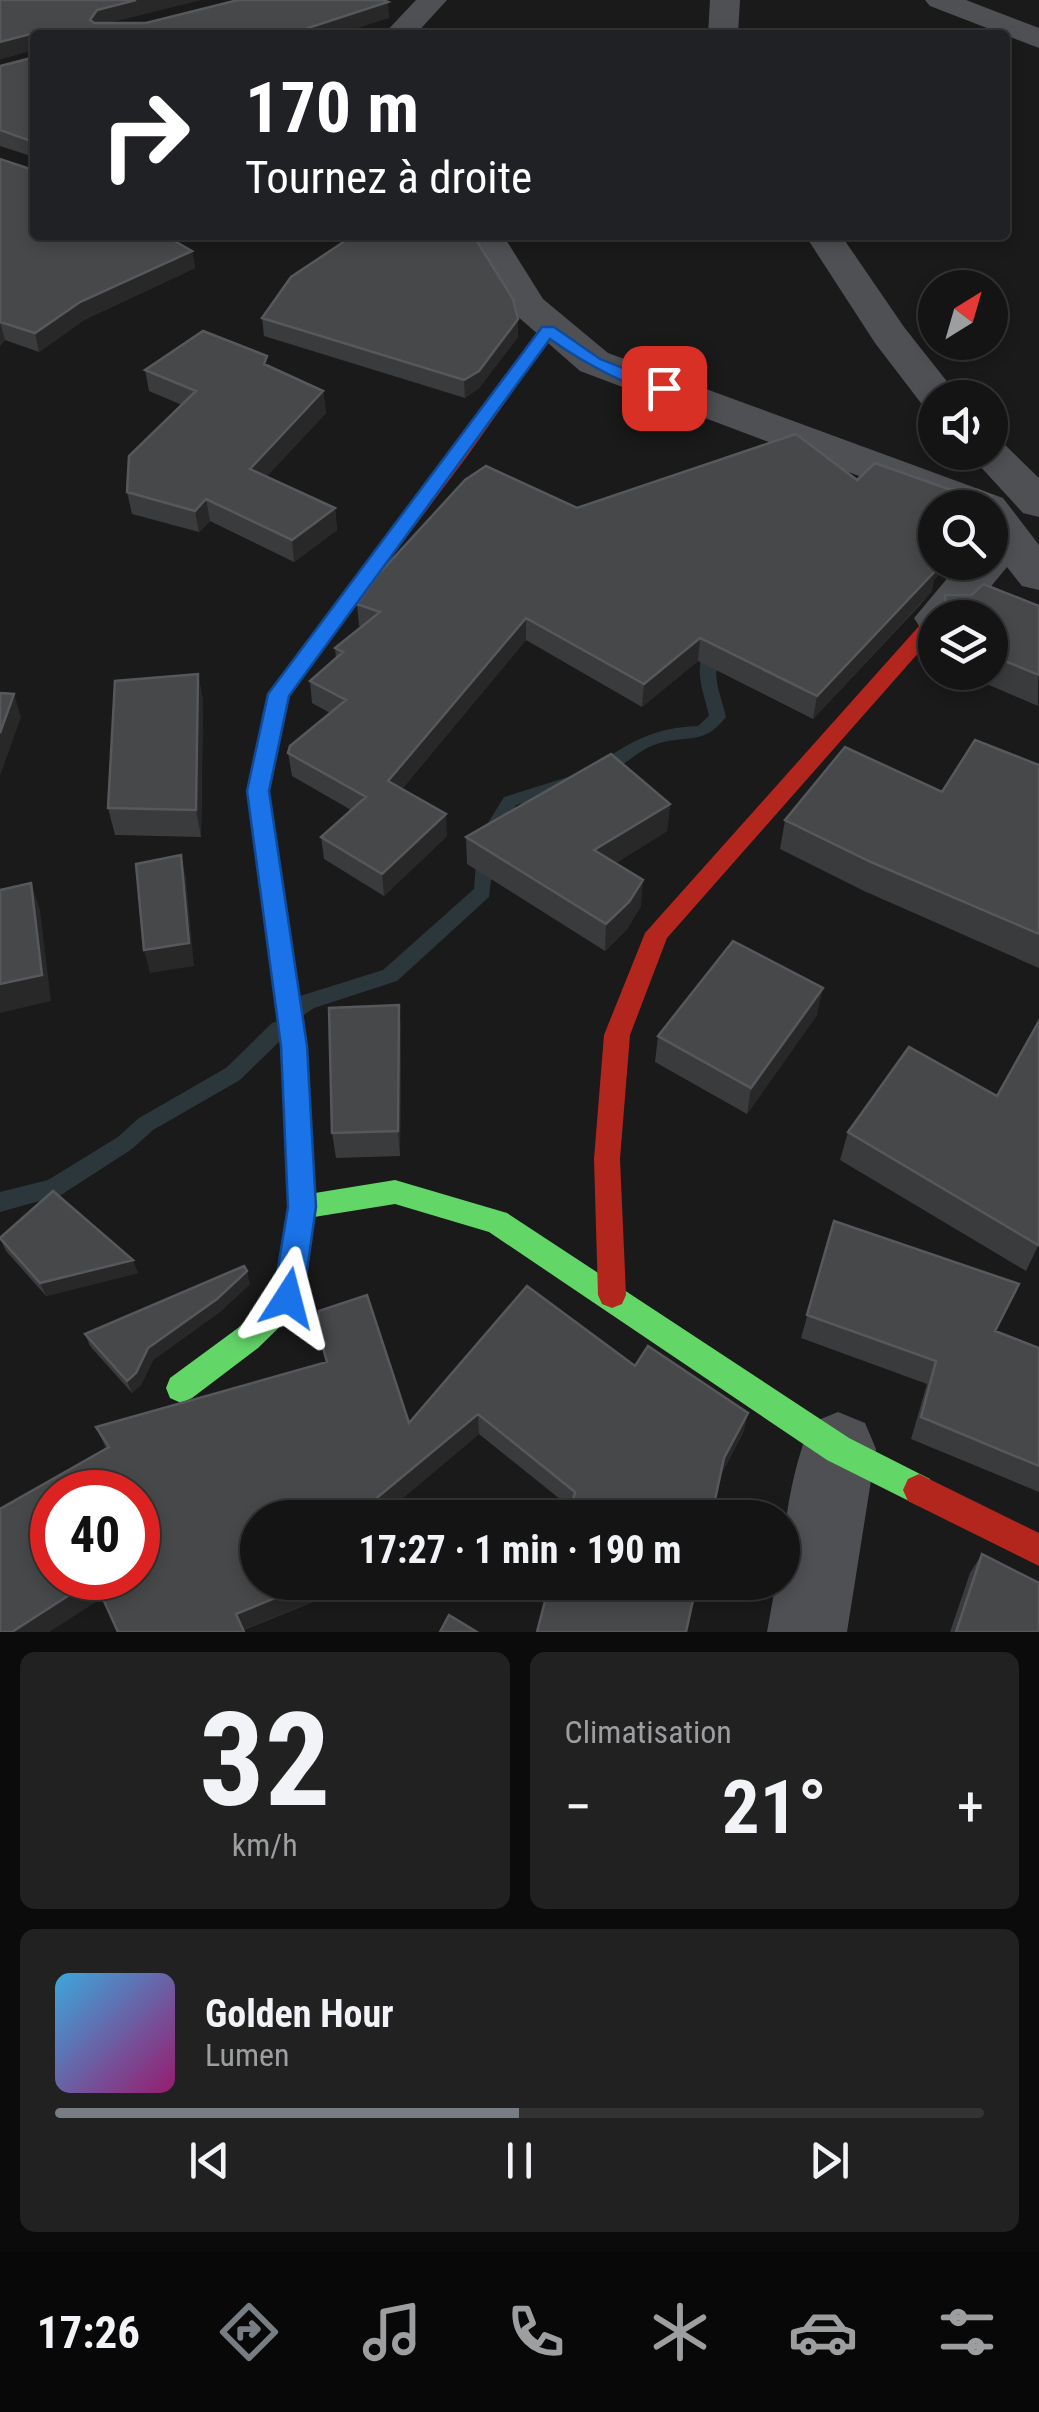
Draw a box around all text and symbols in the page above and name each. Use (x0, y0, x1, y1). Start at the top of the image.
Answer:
text: 170 m (245, 67, 419, 149)
icon: right (80, 70, 210, 200)
text: Tournez à droite (245, 151, 532, 204)
north arrow (918, 270, 1008, 360)
map controls (918, 270, 1008, 690)
pin (622, 346, 707, 431)
icon: arrive (637, 361, 692, 416)
button: sound (918, 380, 1008, 470)
button: search (918, 490, 1008, 580)
button: layers (918, 600, 1008, 690)
position arrow (236, 1246, 340, 1350)
speed limit sign: 40 (30, 1470, 160, 1600)
text: 17:27 · 1 min · 190 m (359, 1528, 681, 1572)
text: 32 (199, 1684, 330, 1837)
text: Climatisation (565, 1713, 732, 1751)
text: 21° (722, 1763, 827, 1851)
text: − (565, 1775, 592, 1839)
text: + (957, 1775, 984, 1839)
text: km/h (232, 1826, 298, 1864)
text: Golden Hour (205, 1992, 394, 2036)
text: Lumen (205, 2036, 290, 2074)
icon: previous (182, 2133, 237, 2188)
icon: pause (492, 2133, 547, 2188)
icon: next (802, 2133, 857, 2188)
icon: directions (214, 2297, 284, 2367)
icon: music (357, 2297, 427, 2367)
icon: phone (501, 2297, 571, 2367)
icon: climate (645, 2297, 715, 2367)
icon: car (788, 2297, 858, 2367)
icon: filters (932, 2297, 1002, 2367)
text: 17:26 (37, 2306, 140, 2359)

